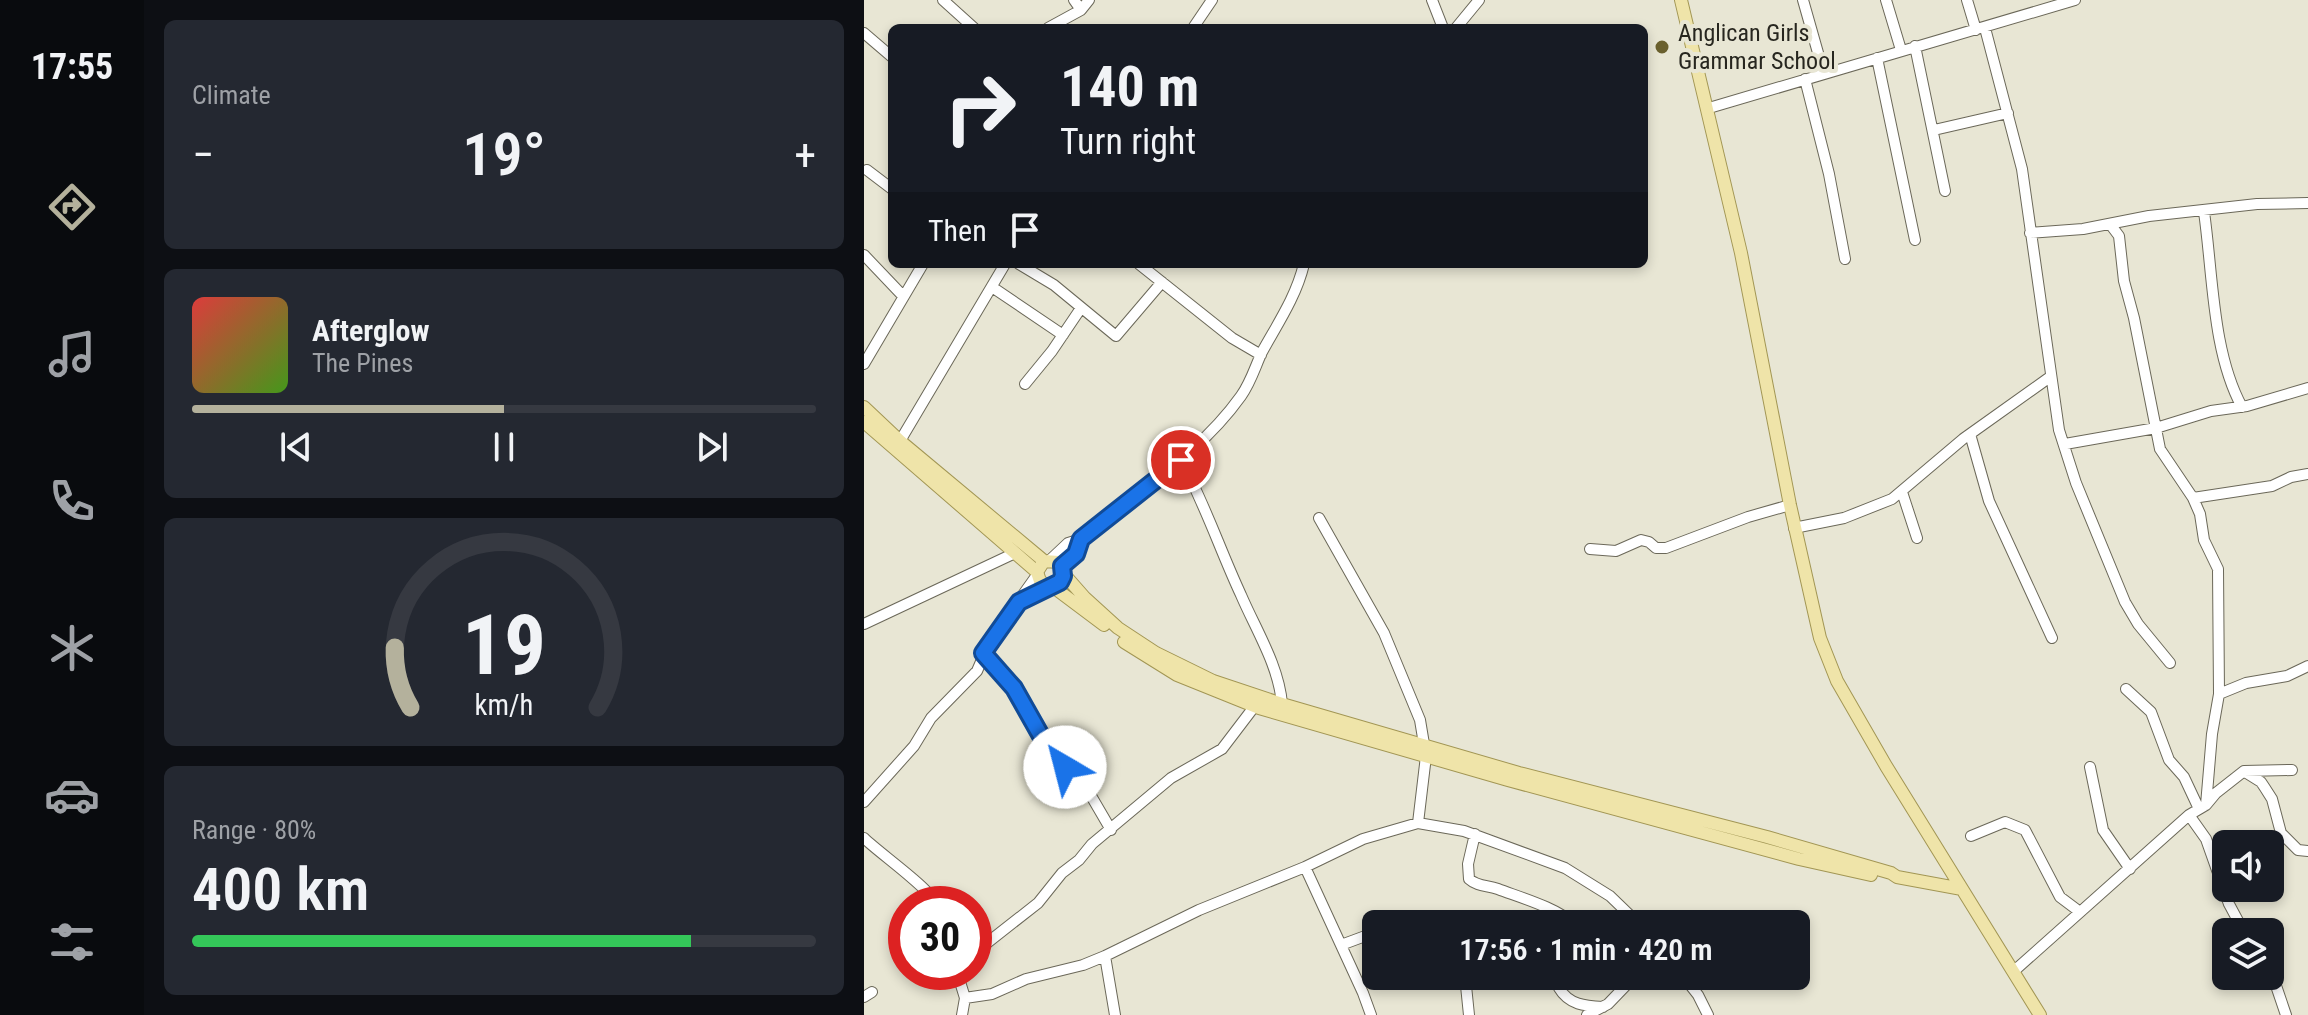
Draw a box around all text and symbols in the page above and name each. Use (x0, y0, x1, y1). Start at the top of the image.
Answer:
place label: Anglican Girls Grammar School (1678, 19, 1836, 75)
marker: Anglican Girls Grammar School (1653, 38, 1671, 56)
text: 17:55 (31, 46, 113, 88)
text: 140 m (1060, 54, 1199, 120)
icon: right (928, 56, 1032, 160)
text: Climate (192, 80, 271, 110)
text: 19° (462, 119, 546, 190)
text: Turn right (1060, 121, 1196, 163)
text: − (192, 129, 214, 181)
text: + (794, 129, 816, 181)
icon: directions (44, 179, 100, 235)
icon: arrive (1003, 208, 1047, 252)
text: Then (928, 213, 987, 248)
text: Afterglow (312, 313, 430, 348)
icon: music (44, 326, 100, 382)
text: The Pines (312, 348, 413, 378)
icon: previous (274, 425, 318, 469)
icon: pause (482, 425, 526, 469)
icon: next (690, 425, 734, 469)
pin (1147, 426, 1215, 494)
icon: arrive (1159, 438, 1203, 482)
icon: phone (44, 473, 100, 529)
text: 19 (462, 596, 546, 693)
icon: climate (44, 620, 100, 676)
text: km/h (475, 688, 533, 722)
position arrow (1023, 725, 1107, 809)
icon: car (44, 767, 100, 823)
text: Range · 80% (192, 815, 316, 845)
map controls (2212, 830, 2284, 990)
button: sound (2212, 830, 2284, 902)
text: 400 km (192, 854, 369, 925)
speed limit sign: 30 (888, 886, 992, 990)
icon: filters (44, 914, 100, 970)
button: layers (2212, 918, 2284, 990)
text: 17:56 · 1 min · 420 m (1459, 932, 1713, 967)

